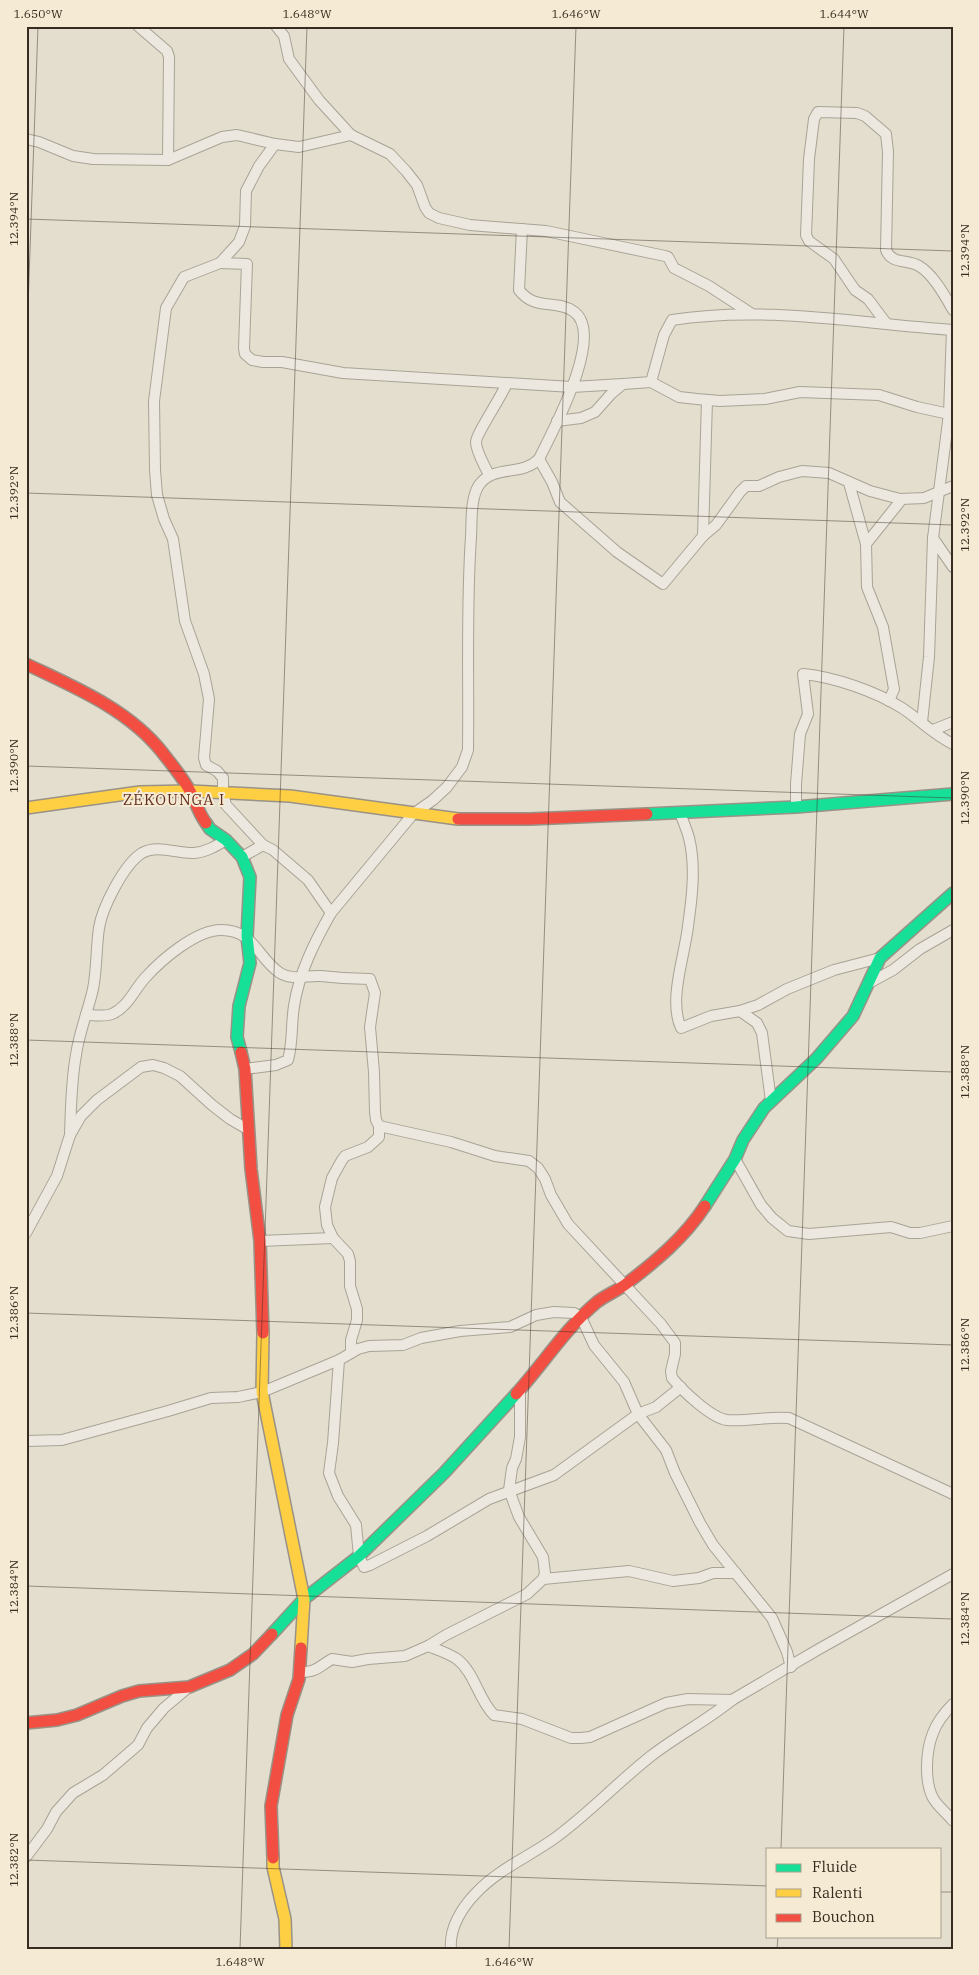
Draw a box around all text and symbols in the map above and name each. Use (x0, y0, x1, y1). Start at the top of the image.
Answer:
text: 1.650°W (13, 6, 63, 21)
text: 1.648°W (282, 6, 332, 21)
text: 1.646°W (551, 6, 601, 21)
text: 1.644°W (819, 6, 869, 21)
text: 12.394°N (6, 192, 21, 246)
text: 12.394°N (957, 224, 972, 278)
text: 12.392°N (6, 466, 21, 520)
text: 12.392°N (957, 498, 972, 552)
text: 12.390°N (6, 739, 21, 793)
text: 12.390°N (957, 771, 972, 825)
district label: ZÉKOUNGA I (123, 790, 225, 809)
text: 12.388°N (6, 1013, 21, 1067)
text: 12.388°N (957, 1045, 972, 1099)
text: 12.386°N (6, 1286, 21, 1340)
text: 12.386°N (957, 1318, 972, 1372)
text: 12.384°N (6, 1560, 21, 1614)
text: 12.384°N (957, 1592, 972, 1646)
text: 12.382°N (6, 1833, 21, 1887)
legend (766, 1848, 942, 1938)
text: Fluide (812, 1857, 857, 1876)
text: Ralenti (812, 1883, 863, 1902)
text: Bouchon (812, 1907, 875, 1926)
text: 1.648°W (215, 1954, 265, 1969)
text: 1.646°W (484, 1954, 534, 1969)

